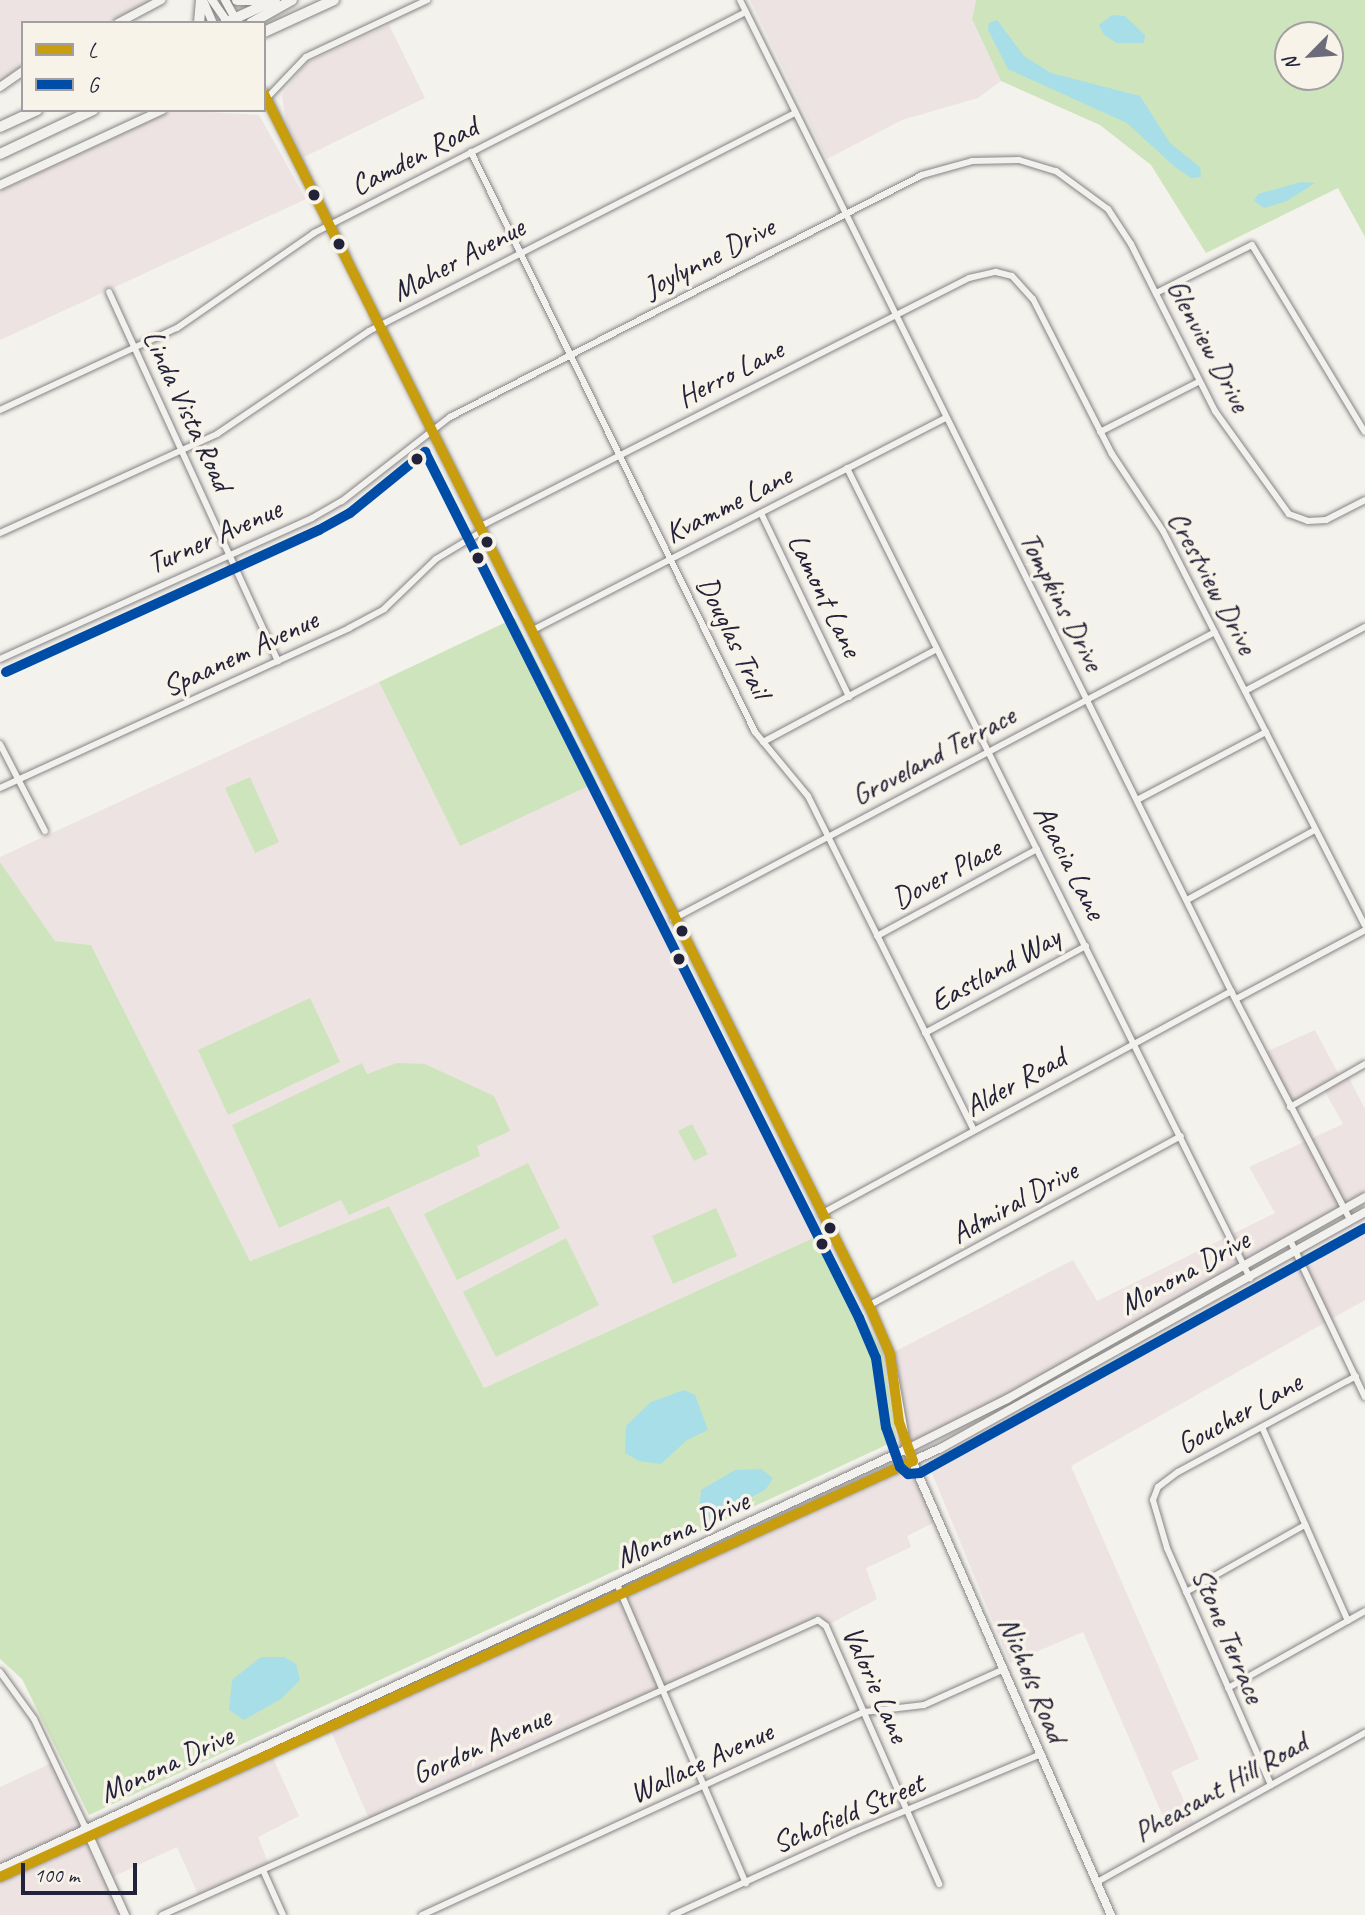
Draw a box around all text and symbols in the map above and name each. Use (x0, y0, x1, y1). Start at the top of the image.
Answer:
legend (21, 21, 266, 112)
north arrow (1274, 21, 1344, 91)
text: L (88, 37, 97, 63)
text: N (1278, 54, 1305, 74)
text: G (88, 72, 98, 98)
street label: Camden Road (345, 109, 483, 203)
unlabelled marker (307, 188, 321, 202)
street label: Maher Avenue (385, 209, 531, 309)
street label: Joylynne Drive (637, 209, 781, 305)
unlabelled marker (332, 237, 346, 251)
street label: Glenview Drive (1159, 272, 1259, 418)
street label: Linda Vista Road (135, 324, 241, 496)
street label: Herro Lane (670, 331, 790, 415)
unlabelled marker (410, 452, 424, 466)
street label: Kvamme Lane (658, 457, 798, 551)
street label: Turner Avenue (141, 490, 287, 582)
street label: Crestview Drive (1160, 504, 1266, 660)
street label: Tompkins Drive (1012, 525, 1112, 677)
street label: Lamont Lane (780, 527, 870, 663)
unlabelled marker (480, 535, 494, 549)
unlabelled marker (471, 551, 485, 565)
street label: Douglas Trail (689, 570, 779, 704)
street label: Spaanem Avenue (157, 601, 323, 705)
street label: Groveland Terrace (845, 697, 1021, 813)
street label: Acacia Lane (1026, 799, 1114, 925)
street label: Dover Place (885, 829, 1007, 917)
street label: Eastland Way (924, 919, 1066, 1019)
unlabelled marker (675, 924, 689, 938)
unlabelled marker (672, 952, 686, 966)
street label: Alder Road (958, 1040, 1072, 1124)
street label: Admiral Drive (944, 1152, 1084, 1252)
unlabelled marker (823, 1221, 837, 1235)
street label: Monona Drive (1113, 1222, 1255, 1322)
unlabelled marker (815, 1237, 829, 1251)
street label: Goucher Lane (1170, 1364, 1308, 1462)
street label: Monona Drive (609, 1482, 755, 1576)
street label: Stone Terrace (1185, 1563, 1273, 1707)
street label: Nichols Road (991, 1611, 1075, 1747)
street label: Valorie Lane (834, 1620, 918, 1748)
street label: Gordon Avenue (406, 1698, 556, 1792)
street label: Wallace Avenue (624, 1713, 778, 1811)
street label: Monona Drive (93, 1717, 239, 1811)
street label: Pheasant Hill Road (1127, 1724, 1313, 1850)
street label: Schofield Street (766, 1765, 930, 1861)
scale bar (24, 1848, 140, 1892)
text: 100 m (34, 1862, 79, 1888)

